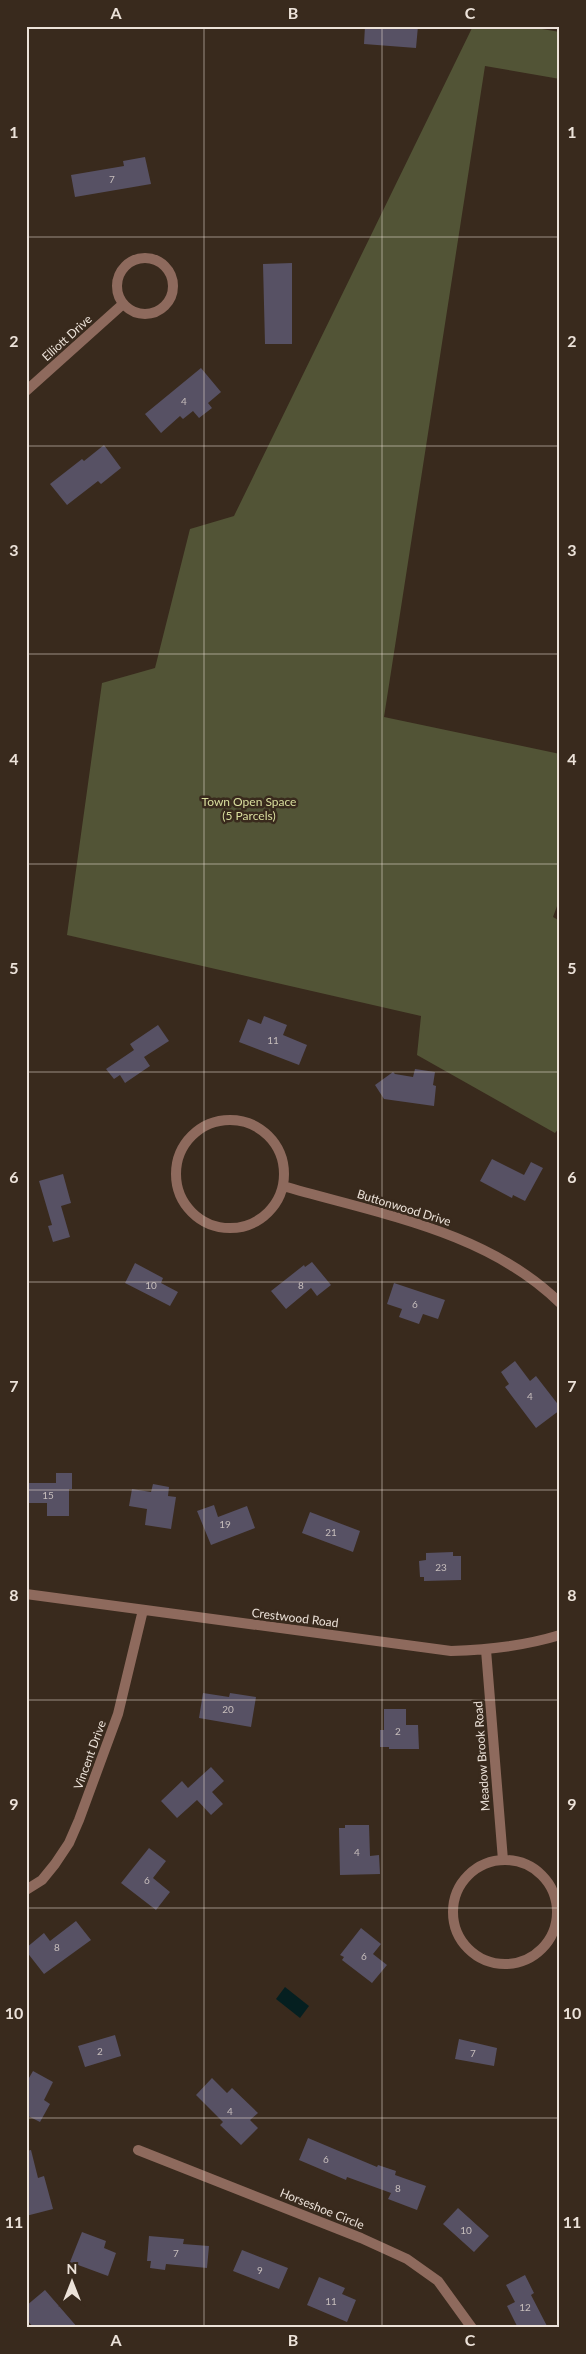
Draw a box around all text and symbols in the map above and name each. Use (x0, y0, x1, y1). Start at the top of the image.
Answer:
text: A (109, 3, 122, 22)
text: B (288, 3, 298, 22)
text: C (465, 3, 476, 22)
text: 1 (9, 122, 19, 141)
text: 1 (567, 122, 577, 141)
house number: 7 (109, 173, 115, 185)
street label: Elliott Drive (39, 311, 95, 364)
text: 2 (9, 331, 19, 350)
text: 2 (567, 331, 577, 350)
house number: 4 (181, 395, 187, 407)
text: 3 (9, 540, 19, 559)
text: 3 (567, 540, 577, 559)
text: 4 (9, 749, 19, 768)
text: 4 (567, 749, 577, 768)
park label: Town Open Space (5 Parcels) (202, 794, 296, 823)
text: 5 (9, 958, 19, 977)
text: 5 (567, 958, 577, 977)
house number: 11 (267, 1034, 279, 1046)
text: 6 (9, 1167, 19, 1186)
text: 6 (567, 1167, 577, 1186)
street label: Buttonwood Drive (355, 1186, 453, 1229)
house number: 10 (145, 1279, 157, 1291)
house number: 8 (298, 1279, 304, 1291)
house number: 6 (412, 1298, 418, 1310)
text: 7 (9, 1376, 19, 1395)
text: 7 (567, 1376, 577, 1395)
house number: 4 (527, 1390, 533, 1402)
house number: 15 (42, 1489, 54, 1501)
house number: 19 (219, 1518, 231, 1530)
house number: 21 (325, 1526, 337, 1538)
house number: 23 (435, 1561, 447, 1573)
text: 8 (9, 1585, 19, 1604)
text: 8 (567, 1585, 577, 1604)
street label: Crestwood Road (251, 1605, 339, 1630)
street label: Meadow Brook Road (470, 1701, 493, 1811)
house number: 20 (222, 1703, 234, 1715)
street label: Vincent Drive (70, 1718, 109, 1791)
house number: 2 (395, 1725, 401, 1737)
text: 9 (9, 1794, 19, 1813)
text: 9 (567, 1794, 577, 1813)
house number: 4 (354, 1846, 360, 1858)
house number: 6 (144, 1874, 150, 1886)
house number: 8 (54, 1941, 60, 1953)
house number: 6 (361, 1950, 367, 1962)
text: 10 (5, 2003, 23, 2022)
text: 10 (563, 2003, 581, 2022)
house number: 2 (97, 2045, 103, 2057)
house number: 7 (470, 2047, 476, 2059)
house number: 4 (227, 2105, 233, 2117)
house number: 6 (323, 2153, 329, 2165)
house number: 8 (395, 2182, 401, 2194)
street label: Horseshoe Circle (278, 2185, 367, 2232)
text: 11 (5, 2212, 23, 2231)
text: 11 (563, 2212, 581, 2231)
house number: 10 (460, 2224, 472, 2236)
house number: 7 (173, 2247, 179, 2259)
north arrow (48, 2256, 98, 2306)
text: N (67, 2260, 77, 2277)
house number: 9 (257, 2264, 263, 2276)
house number: 11 (325, 2295, 337, 2307)
house number: 12 (519, 2301, 531, 2313)
text: A (109, 2330, 122, 2349)
text: B (288, 2330, 298, 2349)
text: C (465, 2330, 476, 2349)

